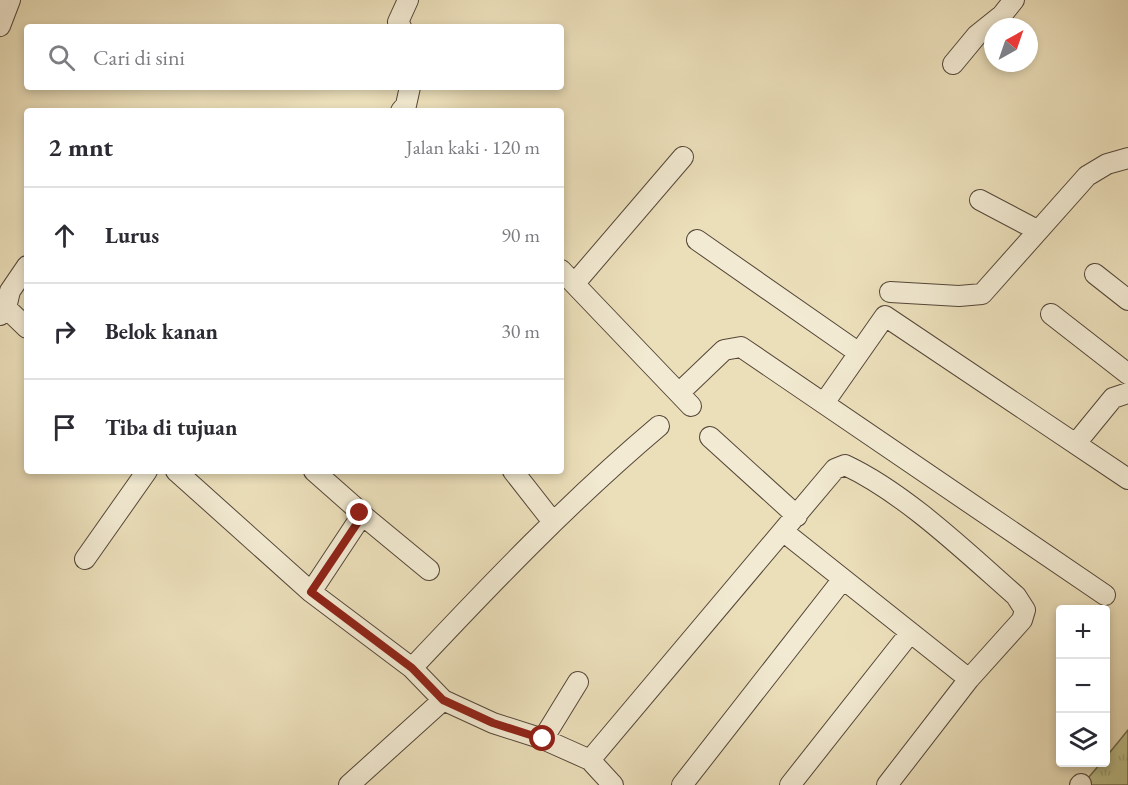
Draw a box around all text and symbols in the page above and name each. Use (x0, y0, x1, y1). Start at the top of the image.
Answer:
north arrow (984, 18, 1038, 72)
search box (24, 24, 564, 90)
icon: search (45, 41, 78, 74)
text: Cari di sini (93, 43, 185, 72)
text: 2 mnt (48, 130, 113, 164)
text: Jalan kaki · 120 m (406, 134, 540, 160)
icon: ahead (48, 219, 81, 252)
text: Lurus (105, 221, 159, 250)
text: 90 m (501, 222, 540, 248)
icon: right (48, 315, 81, 348)
text: Belok kanan (105, 317, 218, 346)
text: 30 m (501, 318, 540, 344)
icon: arrive (48, 411, 81, 444)
text: Tiba di tujuan (105, 413, 237, 442)
route end (346, 499, 372, 525)
map controls (1056, 605, 1110, 767)
button: + (1056, 605, 1110, 659)
button: − (1056, 659, 1110, 713)
button: layers (1056, 713, 1110, 767)
route start (529, 725, 555, 751)

